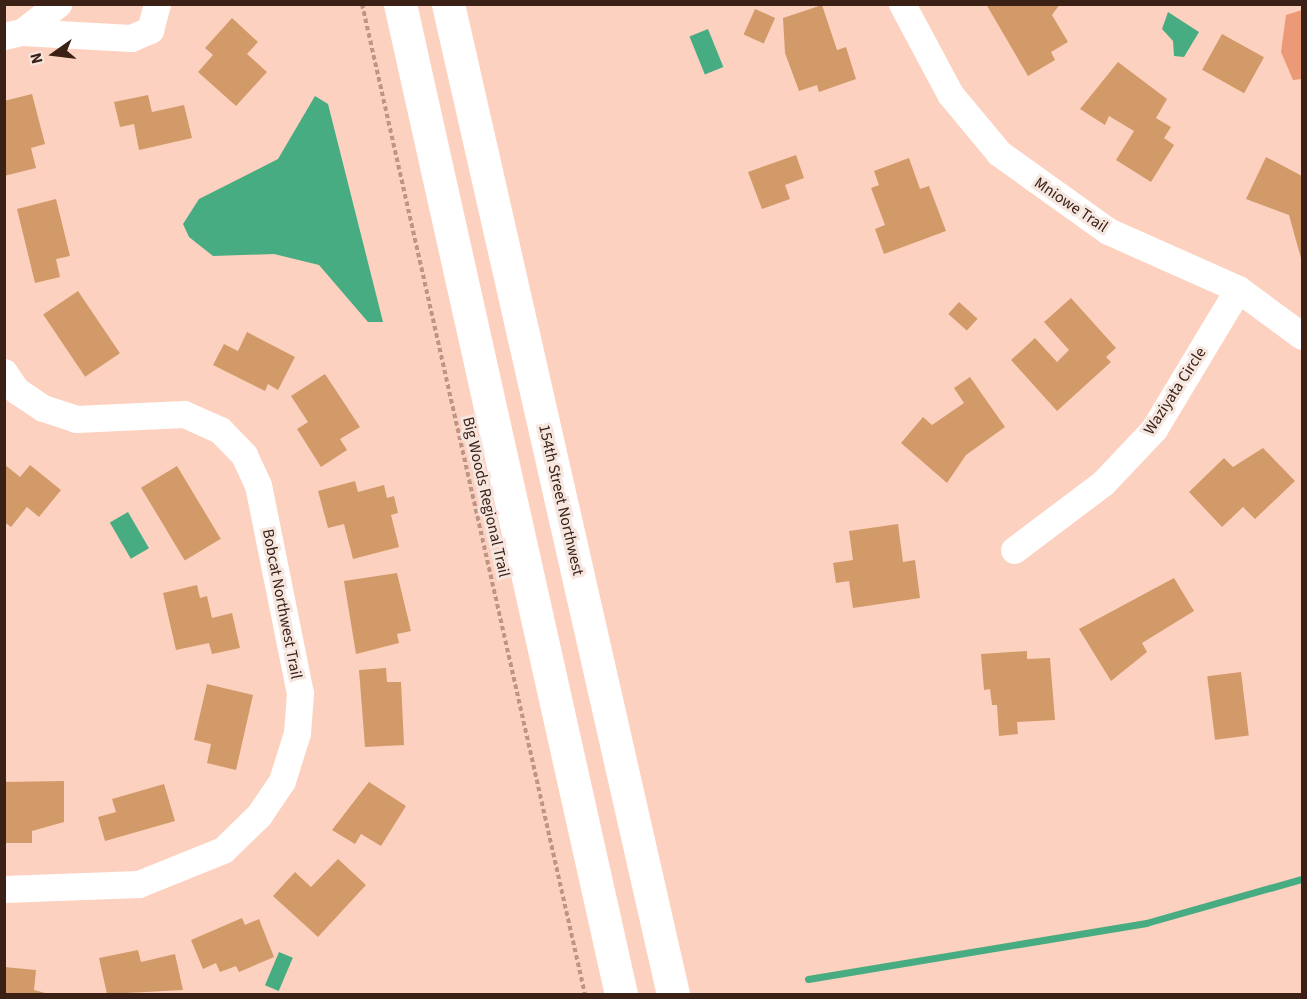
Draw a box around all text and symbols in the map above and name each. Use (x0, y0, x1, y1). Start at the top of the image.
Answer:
north arrow (24, 24, 84, 84)
text: N (25, 51, 48, 66)
street label: Mniowe Trail (1031, 173, 1111, 237)
street label: Waziyata Circle (1140, 344, 1210, 438)
street label: Big Woods Regional Trail (458, 415, 514, 579)
street label: 154th Street Northwest (534, 423, 588, 577)
street label: Bobcat Northwest Trail (258, 527, 306, 681)

